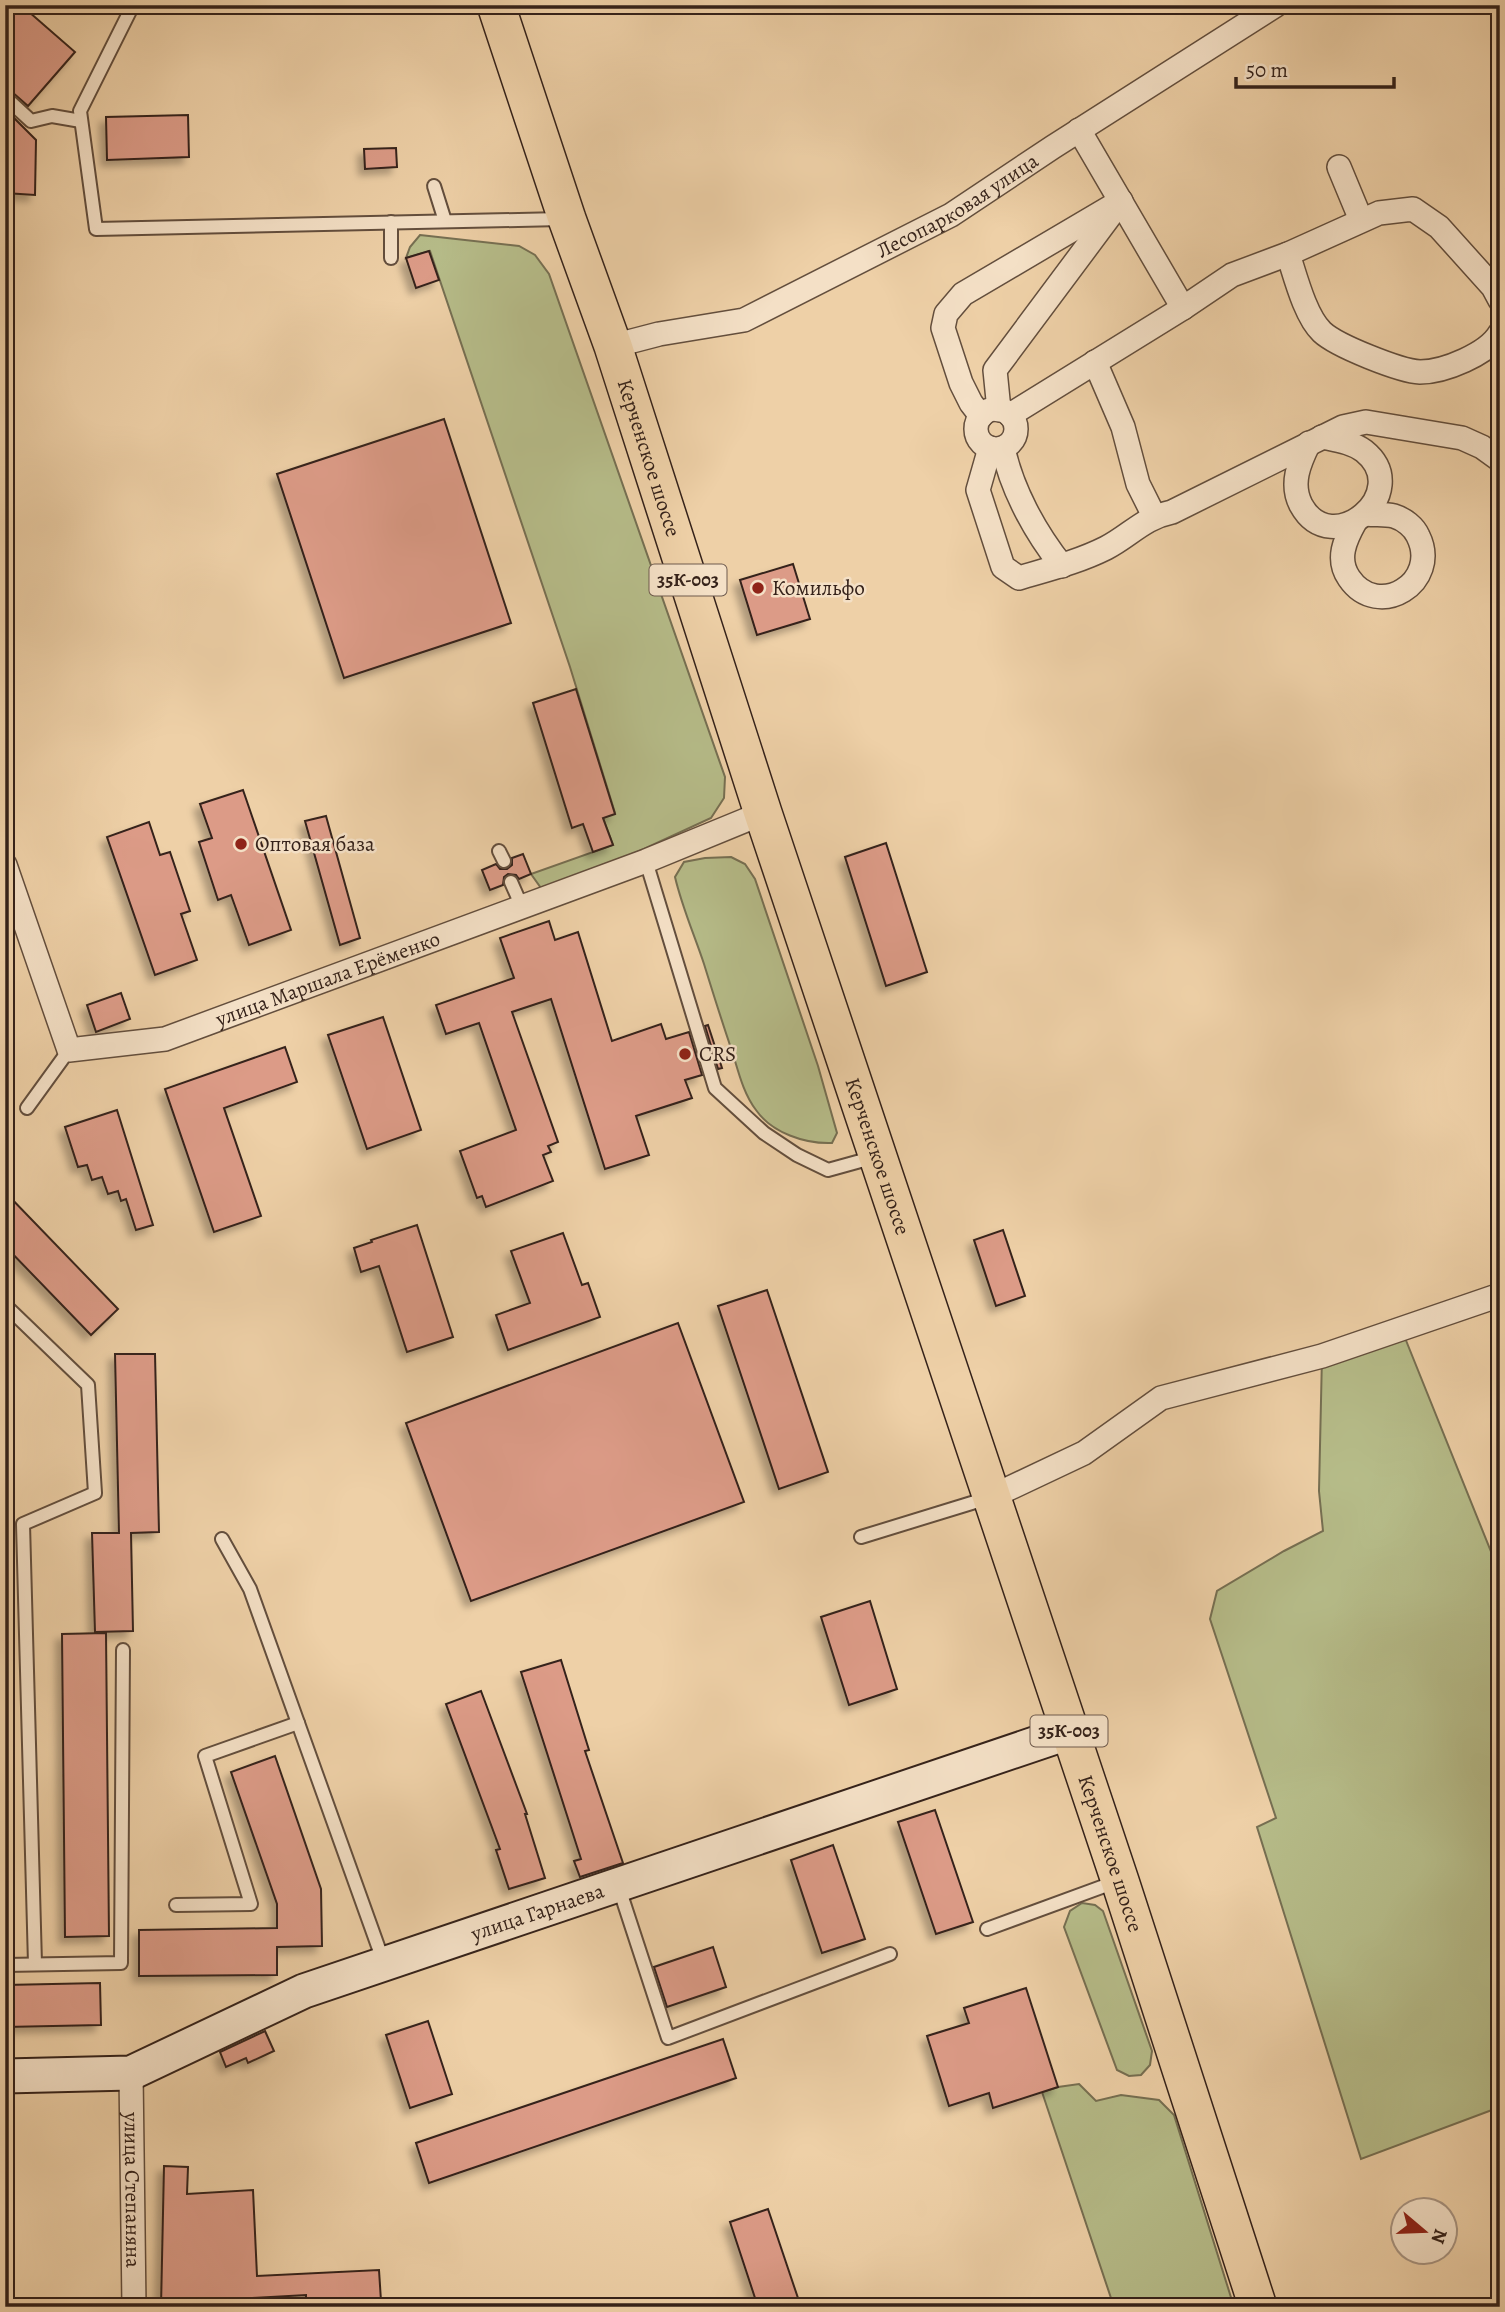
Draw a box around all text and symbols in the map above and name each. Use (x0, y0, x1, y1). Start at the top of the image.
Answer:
scale bar (1236, 46, 1393, 90)
text: 50 m (1246, 56, 1288, 84)
street label: Лесопарковая улица (872, 147, 1044, 264)
street label: Керченское шоссе (610, 375, 687, 540)
road number: 35К-003 (650, 565, 726, 596)
place label: Комильфо (772, 574, 865, 602)
marker: Комильфо (750, 580, 766, 596)
place label: Оптовая база (255, 830, 375, 858)
marker: Оптовая база (233, 836, 249, 852)
street label: улица Маршала Ерёменко (211, 924, 444, 1033)
place label: CRS (699, 1040, 736, 1068)
marker: CRS (677, 1046, 693, 1062)
street label: Керченское шоссе (838, 1074, 917, 1239)
road number: 35К-003 (1030, 1716, 1108, 1746)
street label: Керченское шоссе (1071, 1771, 1150, 1936)
street label: улица Гарнаева (466, 1876, 608, 1948)
street label: улица Степаняна (117, 2111, 148, 2268)
north arrow (1390, 2196, 1460, 2266)
text: N (1425, 2225, 1454, 2247)

